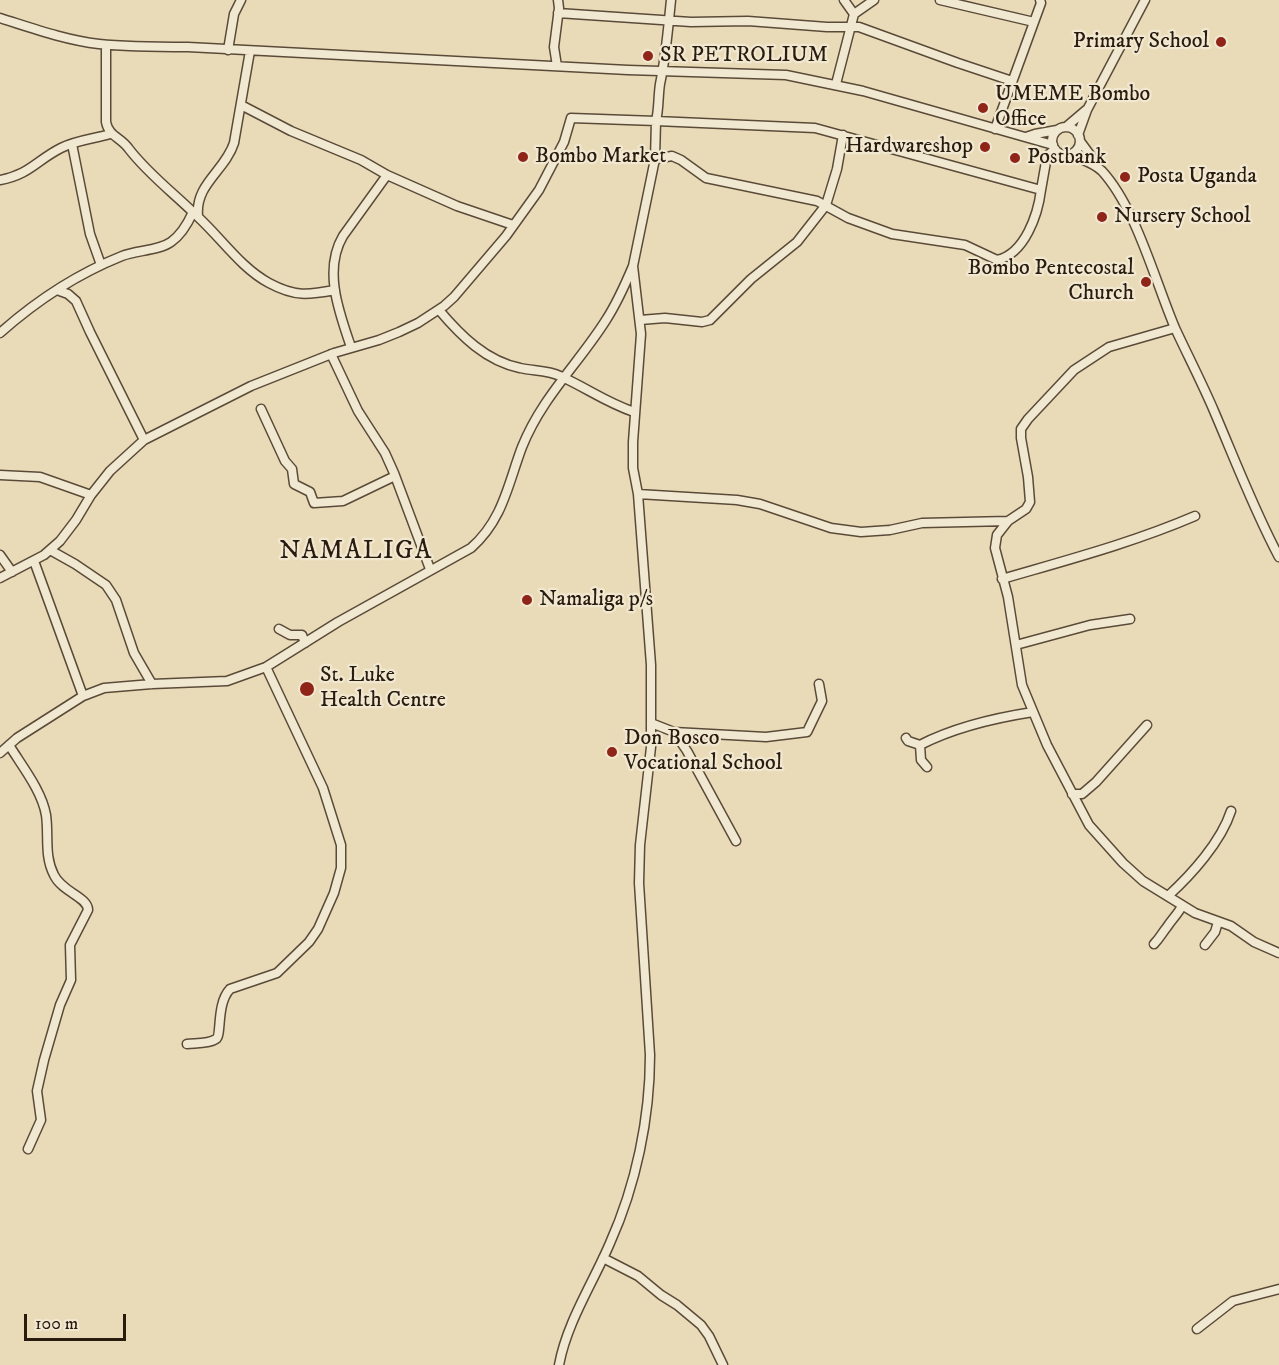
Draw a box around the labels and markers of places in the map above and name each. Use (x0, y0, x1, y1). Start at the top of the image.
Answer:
place label: Primary School (1073, 29, 1209, 55)
marker: Primary School (1214, 35, 1228, 49)
place label: SR PETROLIUM (660, 43, 828, 69)
marker: SR PETROLIUM (641, 49, 655, 63)
place label: UMEME Bombo Office (995, 82, 1150, 134)
marker: UMEME Bombo Office (976, 101, 990, 115)
place label: Hardwareshop (845, 134, 973, 160)
marker: Hardwareshop (978, 140, 992, 154)
place label: Bombo Market (535, 144, 666, 170)
place label: Postbank (1027, 145, 1107, 171)
marker: Bombo Market (516, 150, 530, 164)
marker: Postbank (1008, 151, 1022, 165)
place label: Posta Uganda (1137, 164, 1257, 190)
marker: Posta Uganda (1118, 170, 1132, 184)
place label: Nursery School (1114, 204, 1251, 230)
marker: Nursery School (1095, 210, 1109, 224)
place label: Bombo Pentecostal Church (968, 256, 1134, 308)
marker: Bombo Pentecostal Church (1139, 275, 1153, 289)
place label: Namaliga p/s (539, 587, 653, 613)
marker: Namaliga p/s (520, 593, 534, 607)
place label: St. Luke Health Centre (320, 663, 446, 714)
marker: St. Luke Health Centre (298, 680, 316, 698)
place label: Don Bosco Vocational School (624, 726, 782, 778)
marker: Don Bosco Vocational School (605, 745, 619, 759)

